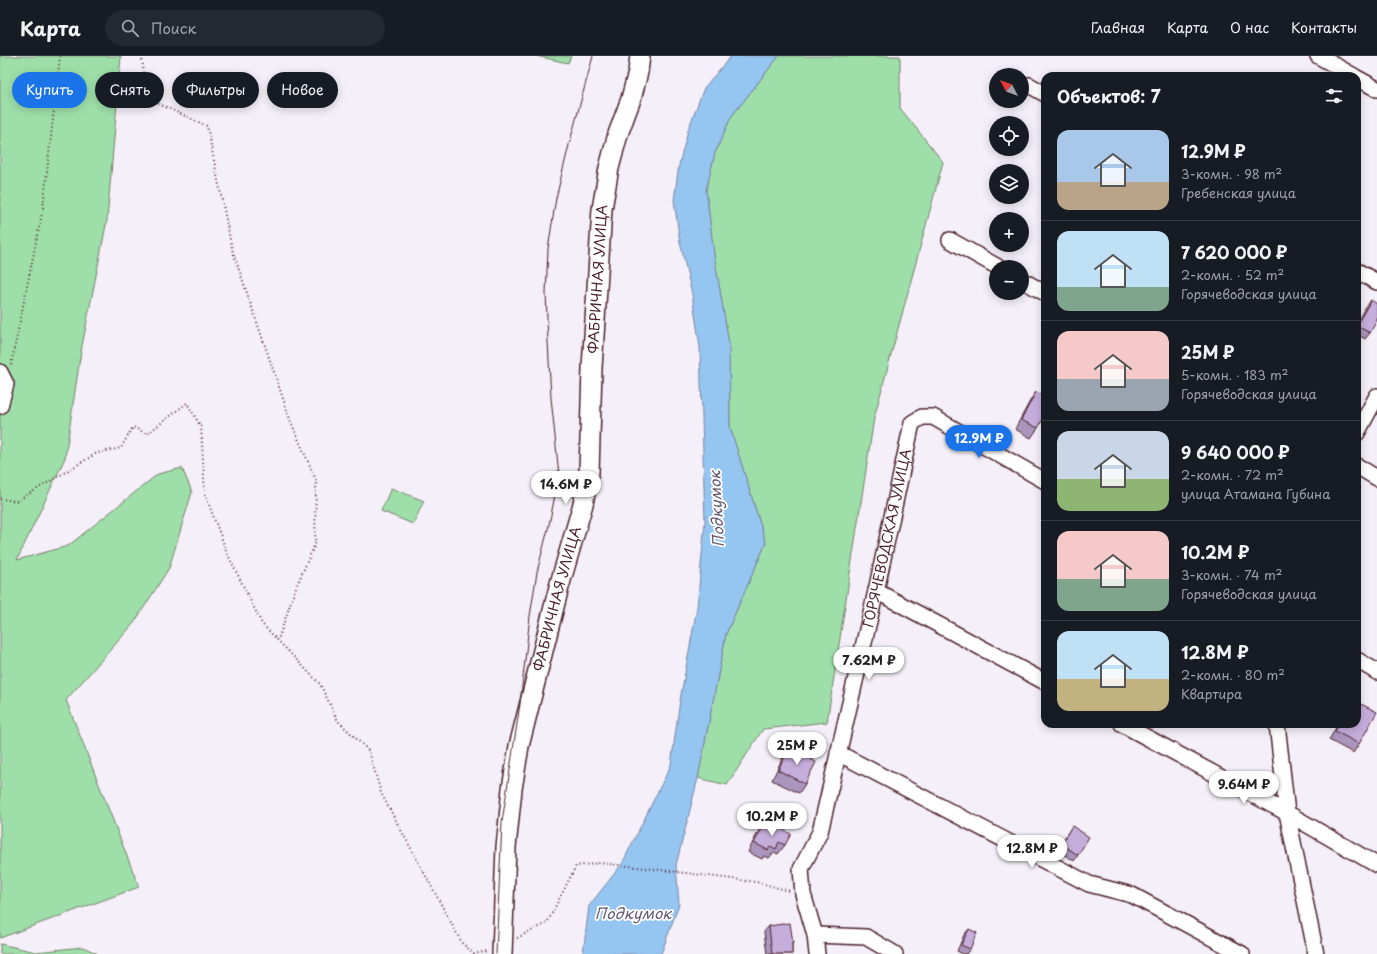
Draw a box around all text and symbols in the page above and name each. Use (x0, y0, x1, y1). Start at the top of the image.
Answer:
search box (105, 10, 385, 46)
text: Карта (20, 14, 81, 42)
text: Поиск (151, 16, 196, 39)
icon: search (119, 17, 141, 39)
text: Главная (1091, 17, 1145, 38)
text: Карта (1167, 17, 1208, 38)
text: О нас (1230, 17, 1269, 38)
text: Контакты (1291, 17, 1357, 38)
north arrow (989, 68, 1029, 108)
map controls (989, 68, 1029, 300)
chip: Купить (12, 72, 87, 108)
chip: Снять (95, 72, 164, 108)
chip: Фильтры (172, 72, 259, 108)
chip: Новое (267, 72, 338, 108)
text: Объектов: 7 (1057, 83, 1160, 109)
icon: filters (1323, 85, 1345, 107)
button: locate (989, 116, 1029, 156)
text: 12.9M ₽ (1181, 138, 1246, 164)
icon: home (1089, 146, 1137, 194)
button: layers (989, 164, 1029, 204)
text: 3-комн. · 98 m² (1181, 164, 1282, 183)
text: Гребенская улица (1181, 183, 1296, 202)
street label: ФАБРИЧНАЯ УЛИЦА (582, 204, 612, 354)
button: + (989, 212, 1029, 252)
text: 7 620 000 ₽ (1181, 239, 1287, 265)
icon: home (1089, 247, 1137, 295)
button: − (989, 260, 1029, 300)
text: 2-комн. · 52 m² (1181, 265, 1284, 284)
text: Горячеводская улица (1181, 284, 1317, 303)
text: 25M ₽ (1181, 339, 1234, 365)
icon: home (1089, 347, 1137, 395)
text: 5-комн. · 183 m² (1181, 365, 1289, 384)
text: Горячеводская улица (1181, 384, 1317, 403)
pin: 12.9M ₽ (942, 425, 1016, 459)
text: 12.9M ₽ (954, 428, 1004, 447)
text: 9 640 000 ₽ (1181, 439, 1290, 465)
street label: ГОРЯЧЕВОДСКАЯ УЛИЦА (857, 446, 916, 629)
icon: home (1089, 447, 1137, 495)
text: 2-комн. · 72 m² (1181, 465, 1284, 484)
water label: Подкумок (702, 469, 729, 548)
pin: 14.6M ₽ (529, 471, 603, 505)
text: 14.6M ₽ (540, 474, 592, 493)
text: улица Атамана Губина (1181, 484, 1330, 503)
street label: ФАБРИЧНАЯ УЛИЦА (527, 523, 586, 673)
text: 10.2M ₽ (1181, 539, 1249, 565)
icon: home (1089, 547, 1137, 595)
text: 3-комн. · 74 m² (1181, 565, 1282, 584)
text: Горячеводская улица (1181, 584, 1317, 603)
text: 12.8M ₽ (1181, 639, 1248, 665)
pin: 7.62M ₽ (832, 647, 906, 681)
icon: home (1089, 647, 1137, 695)
text: 7.62M ₽ (842, 650, 896, 669)
text: 2-комн. · 80 m² (1181, 665, 1285, 684)
text: Квартира (1181, 684, 1242, 703)
pin: 25M ₽ (769, 732, 825, 766)
text: 25M ₽ (777, 735, 817, 754)
pin: 9.64M ₽ (1207, 771, 1281, 805)
text: 9.64M ₽ (1218, 774, 1270, 793)
pin: 10.2M ₽ (735, 803, 809, 837)
text: 10.2M ₽ (746, 806, 798, 825)
pin: 12.8M ₽ (995, 835, 1069, 869)
text: 12.8M ₽ (1006, 838, 1058, 857)
water label: Подкумок (595, 901, 672, 924)

